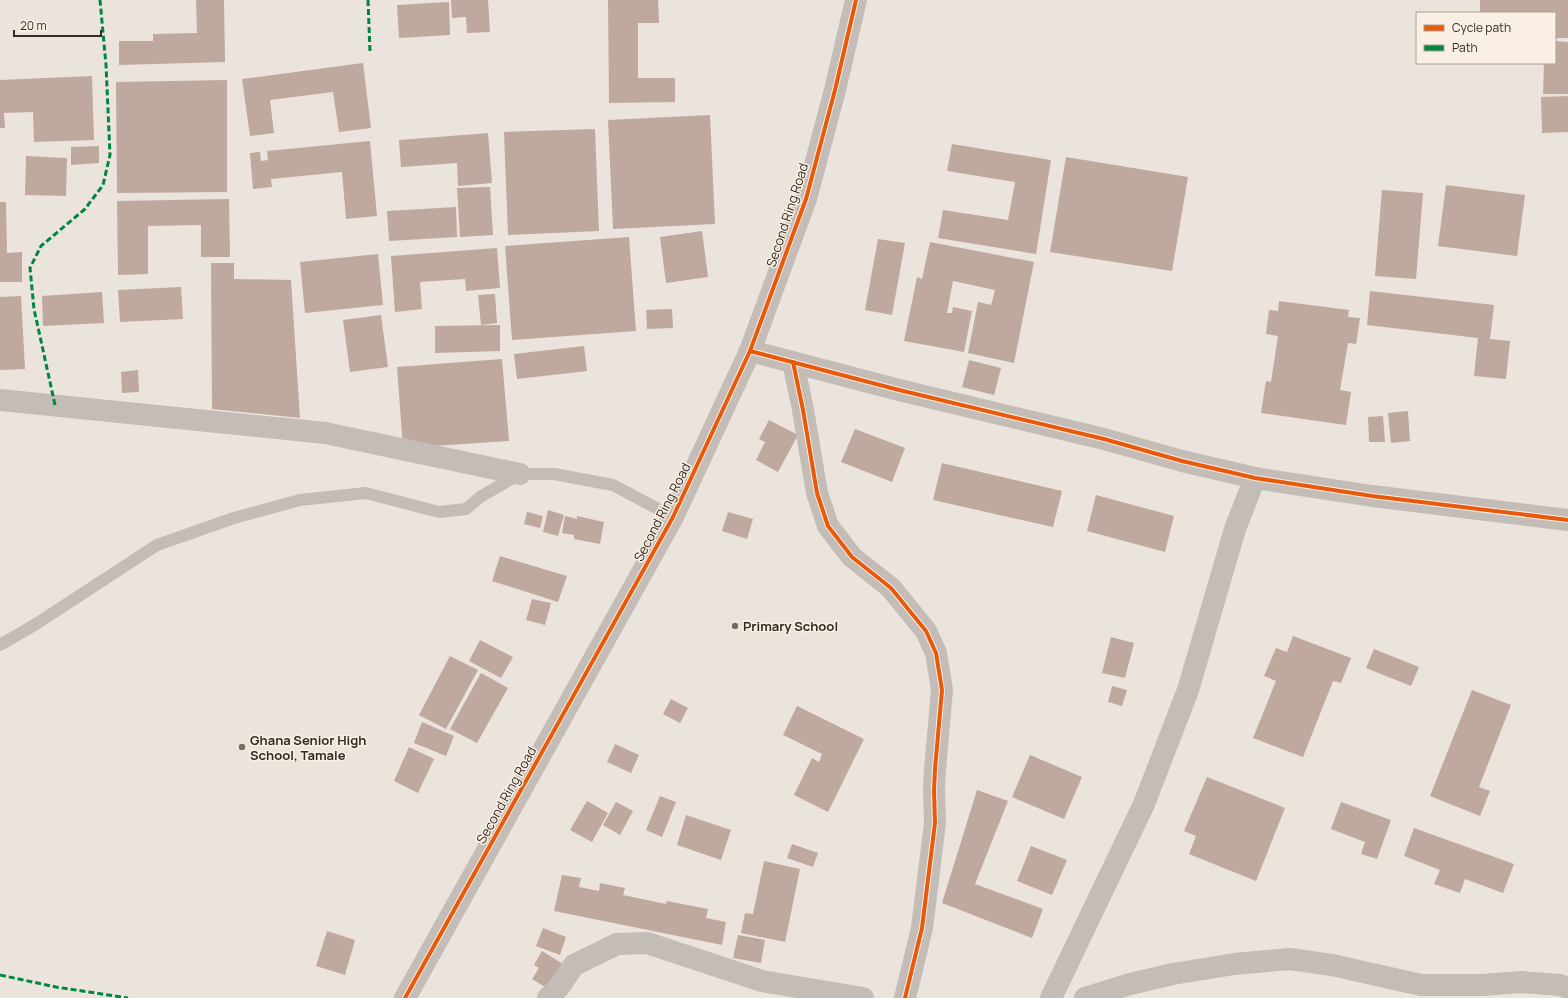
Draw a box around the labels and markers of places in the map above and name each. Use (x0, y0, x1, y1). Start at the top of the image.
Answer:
place label: Primary School (743, 617, 838, 635)
marker: Primary School (730, 621, 740, 631)
place label: Ghana Senior High School, Tamale (250, 731, 366, 764)
marker: Ghana Senior High School, Tamale (237, 742, 247, 752)

